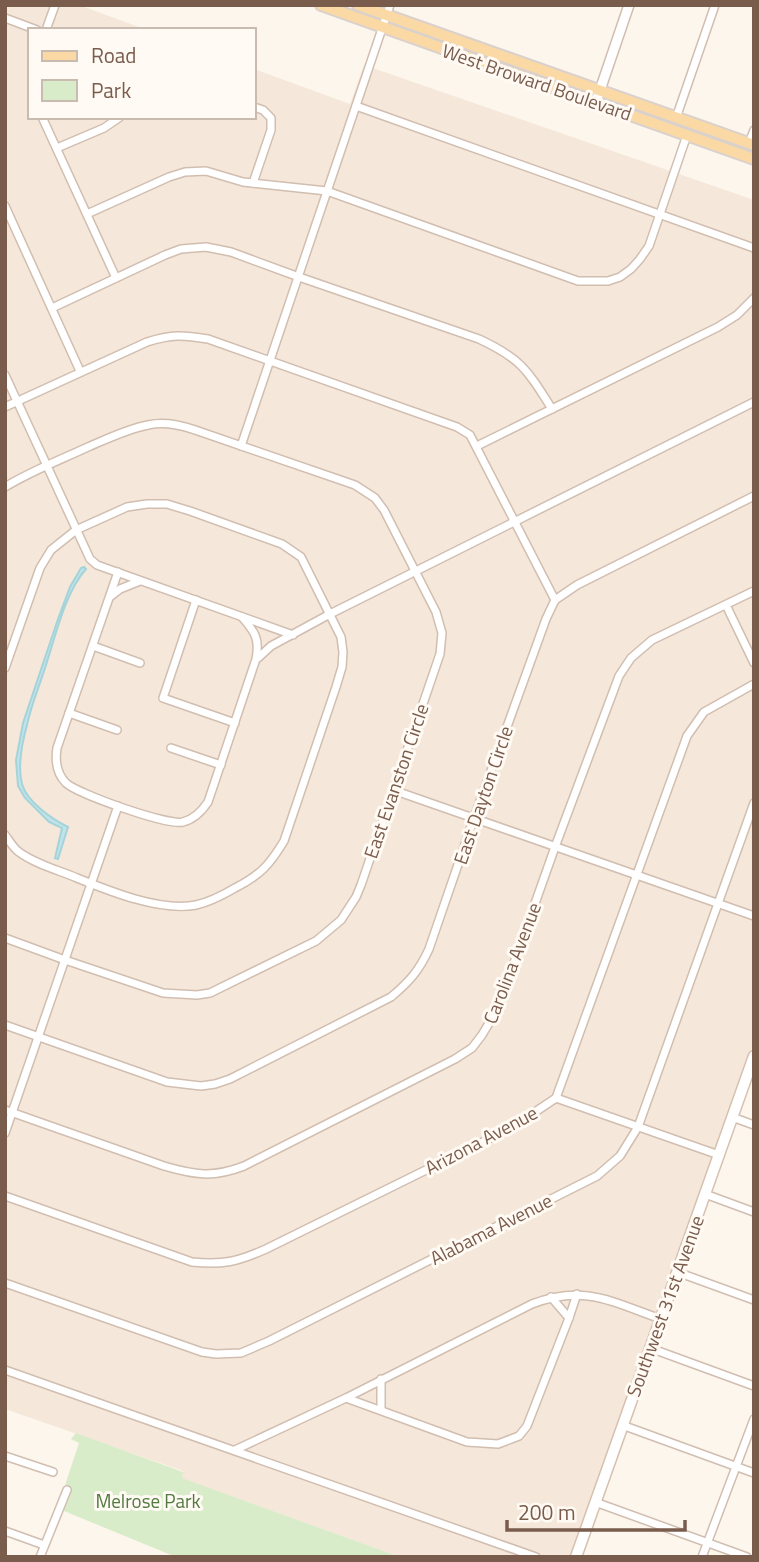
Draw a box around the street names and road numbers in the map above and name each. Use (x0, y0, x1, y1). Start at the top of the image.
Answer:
street label: West Broward Boulevard (438, 35, 636, 128)
street label: East Evanston Circle (355, 700, 436, 862)
street label: East Dayton Circle (445, 722, 520, 868)
street label: Carolina Avenue (475, 898, 548, 1028)
street label: Arizona Avenue (419, 1098, 542, 1181)
street label: Alabama Avenue (425, 1185, 557, 1272)
street label: Southwest 31st Avenue (618, 1211, 711, 1401)

